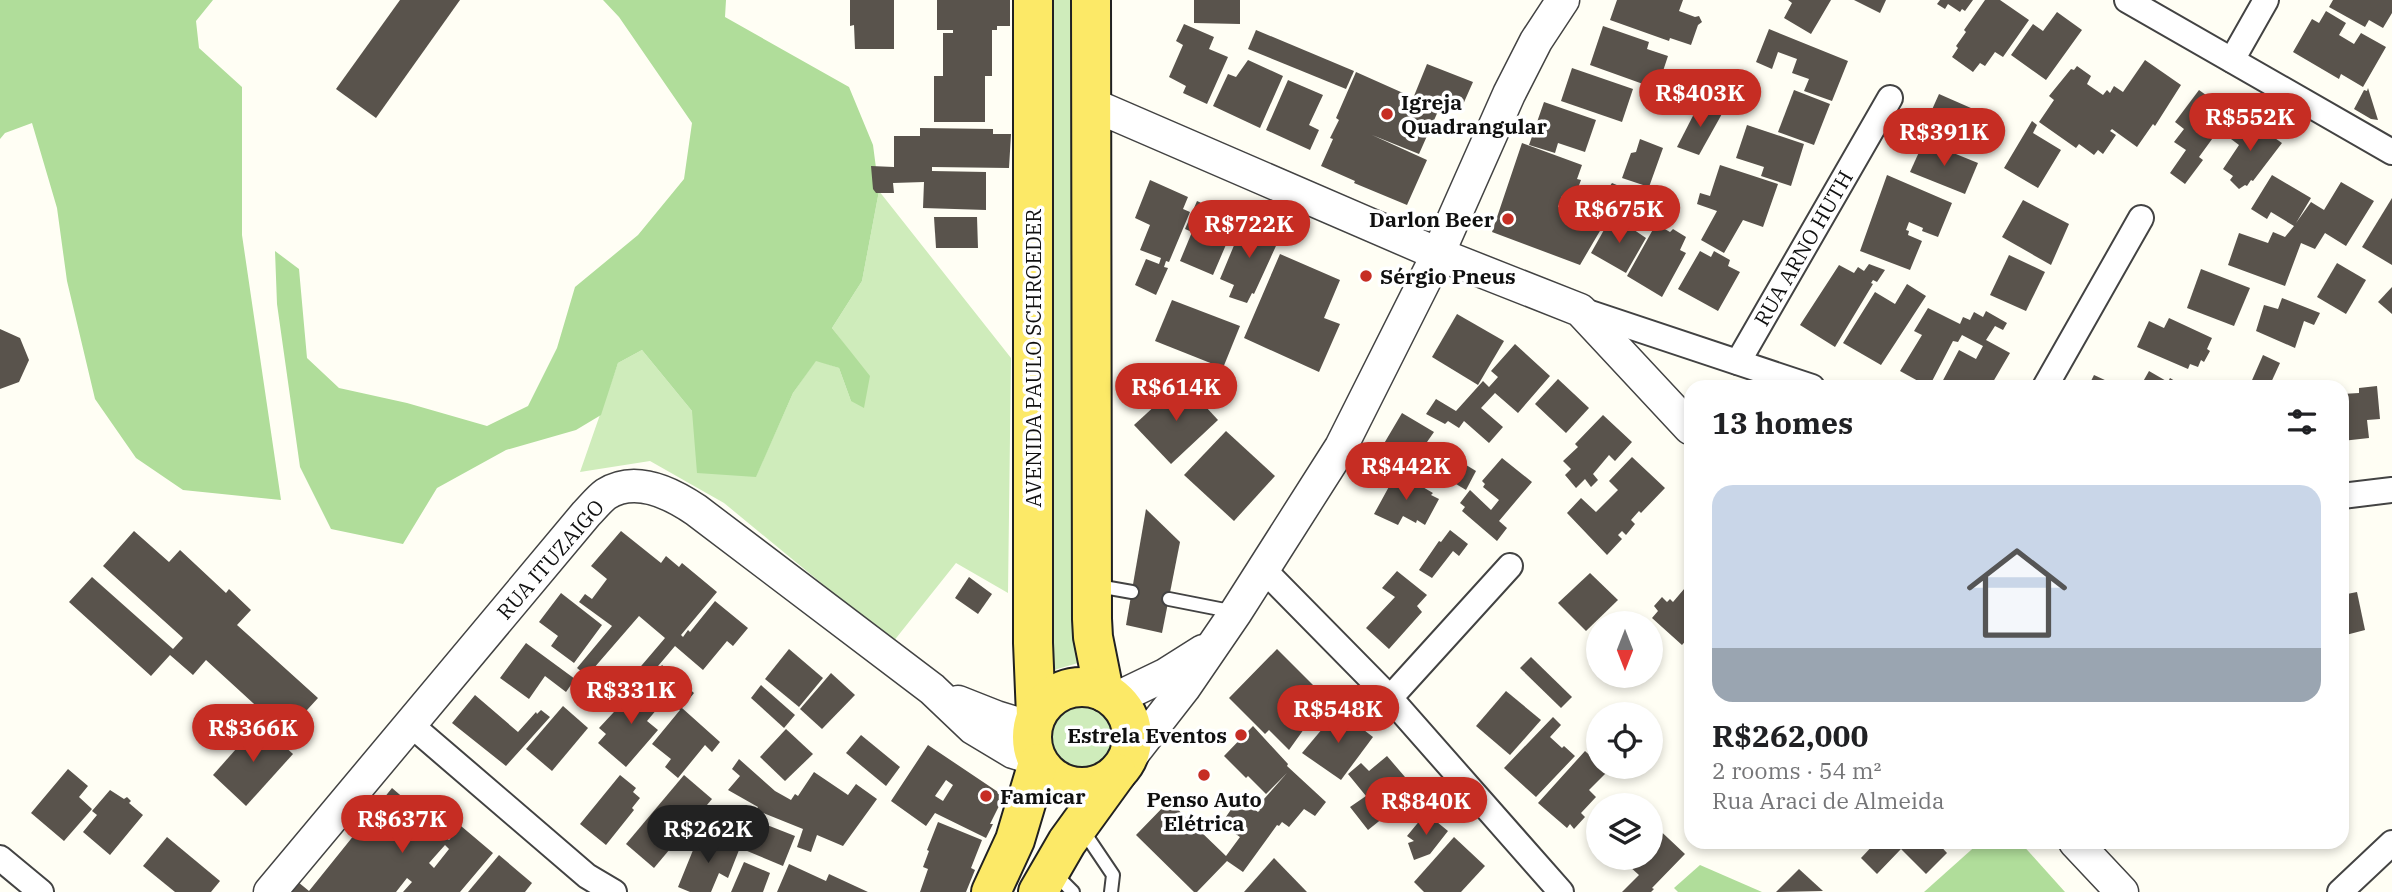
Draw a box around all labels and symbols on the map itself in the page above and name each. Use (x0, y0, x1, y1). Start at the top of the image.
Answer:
pin: R$403K (1643, 69, 1757, 129)
place label: Igreja Quadrangular (1401, 88, 1548, 140)
pin: R$552K (2193, 94, 2307, 153)
marker: Igreja Quadrangular (1379, 106, 1395, 122)
pin: R$391K (1887, 108, 2001, 168)
street label: RUA ARNO HUTH (1747, 165, 1859, 331)
pin: R$675K (1562, 186, 1676, 245)
pin: R$722K (1192, 201, 1306, 260)
place label: Darlon Beer (1369, 205, 1495, 233)
street label: AVENIDA PAULO SCHROEDER (1019, 209, 1047, 507)
marker: Darlon Beer (1500, 211, 1516, 227)
place label: Sérgio Pneus (1380, 262, 1516, 290)
marker: Sérgio Pneus (1358, 268, 1374, 284)
pin: R$614K (1119, 364, 1233, 423)
pin: R$442K (1349, 442, 1463, 502)
street label: RUA ITUZAIGO (490, 493, 610, 625)
north arrow (1586, 611, 1662, 688)
pin: R$331K (574, 666, 688, 726)
pin: R$548K (1281, 686, 1395, 745)
pin: R$366K (196, 704, 310, 764)
place label: Estrela Eventos (1067, 721, 1227, 749)
marker: Estrela Eventos (1233, 727, 1249, 743)
marker: Penso Auto Elétrica (1196, 767, 1212, 783)
pin: R$840K (1369, 778, 1483, 837)
place label: Famicar (1000, 782, 1086, 810)
place label: Penso Auto Elétrica (1146, 785, 1262, 837)
marker: Famicar (978, 788, 994, 804)
pin: R$637K (345, 796, 459, 855)
pin: R$262K (651, 806, 765, 865)

